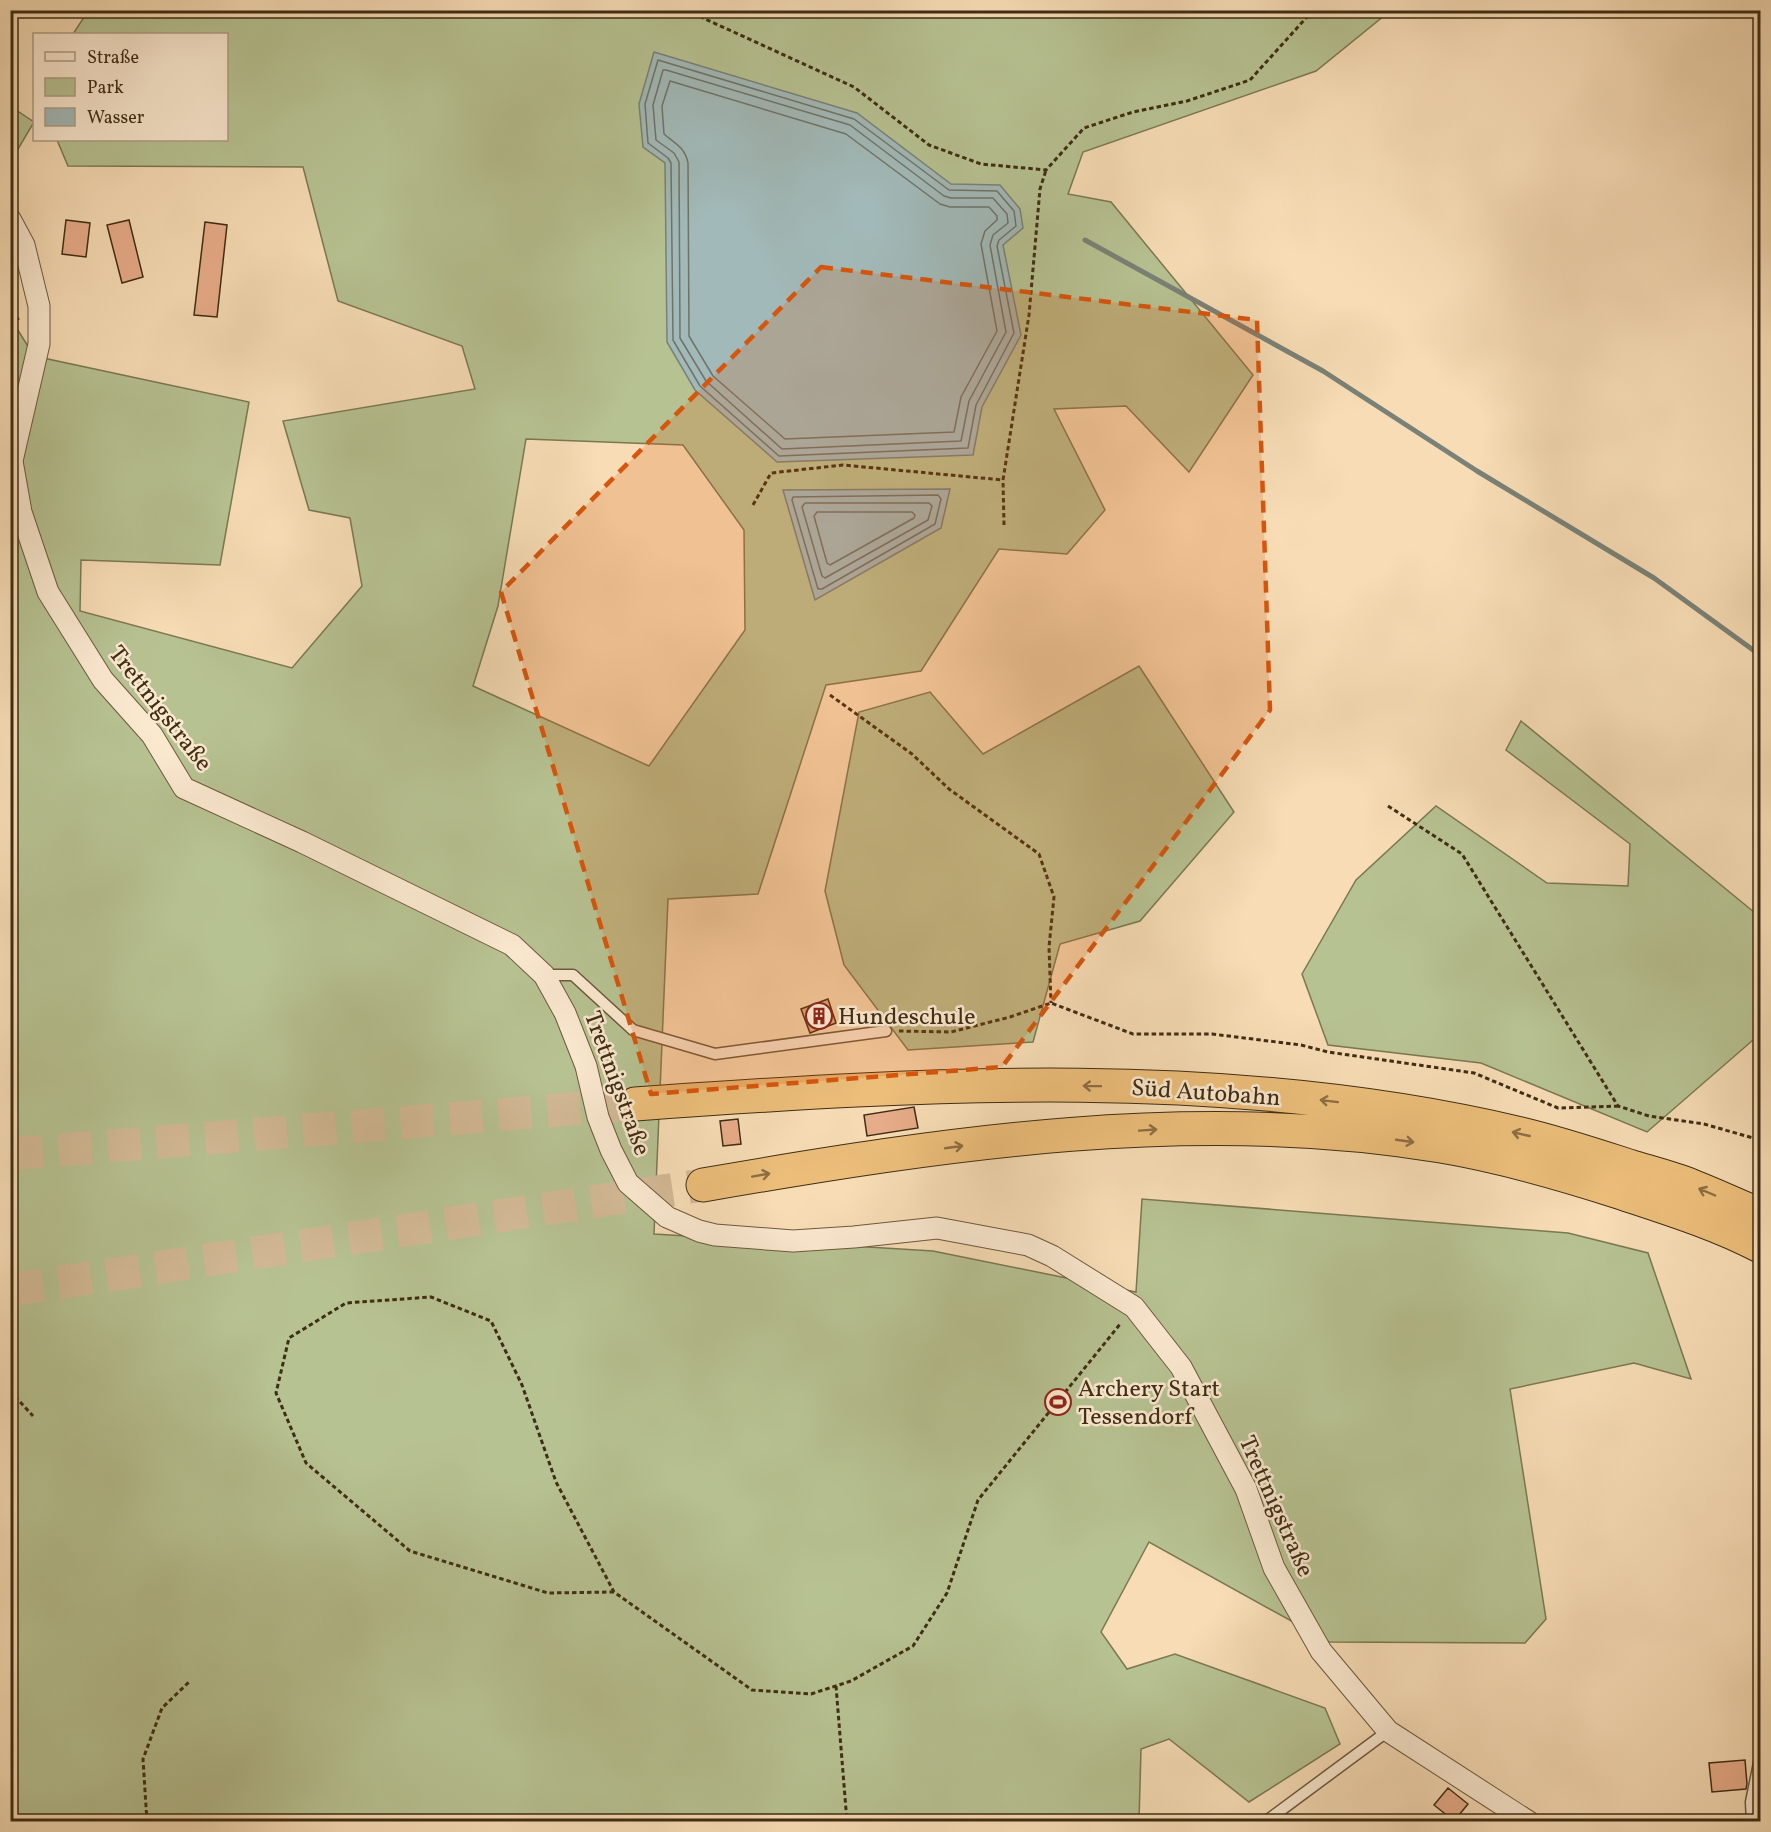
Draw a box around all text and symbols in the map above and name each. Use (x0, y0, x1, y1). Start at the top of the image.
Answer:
legend (33, 33, 228, 141)
text: Straße (87, 46, 139, 71)
text: Park (87, 76, 124, 101)
text: Wasser (87, 106, 145, 131)
street label: Trettnigstraße (99, 639, 219, 779)
building icon: Hundeschule (804, 1001, 834, 1031)
place label: Hundeschule (838, 1001, 976, 1035)
street label: Trettnigstraße (574, 1007, 658, 1161)
street label: Süd Autobahn (1130, 1072, 1282, 1116)
one-way arrow (1083, 1080, 1103, 1092)
one-way arrow (1319, 1095, 1339, 1106)
one-way arrow (1137, 1124, 1157, 1135)
one-way arrow (1511, 1128, 1530, 1140)
one-way arrow (1395, 1136, 1415, 1147)
one-way arrow (943, 1142, 963, 1153)
one-way arrow (751, 1169, 770, 1180)
one-way arrow (1698, 1186, 1716, 1198)
place label: Archery Start Tessendorf (1078, 1373, 1220, 1435)
sports icon: Archery Start Tessendorf (1043, 1387, 1073, 1417)
street label: Trettnigstraße (1229, 1431, 1321, 1583)

